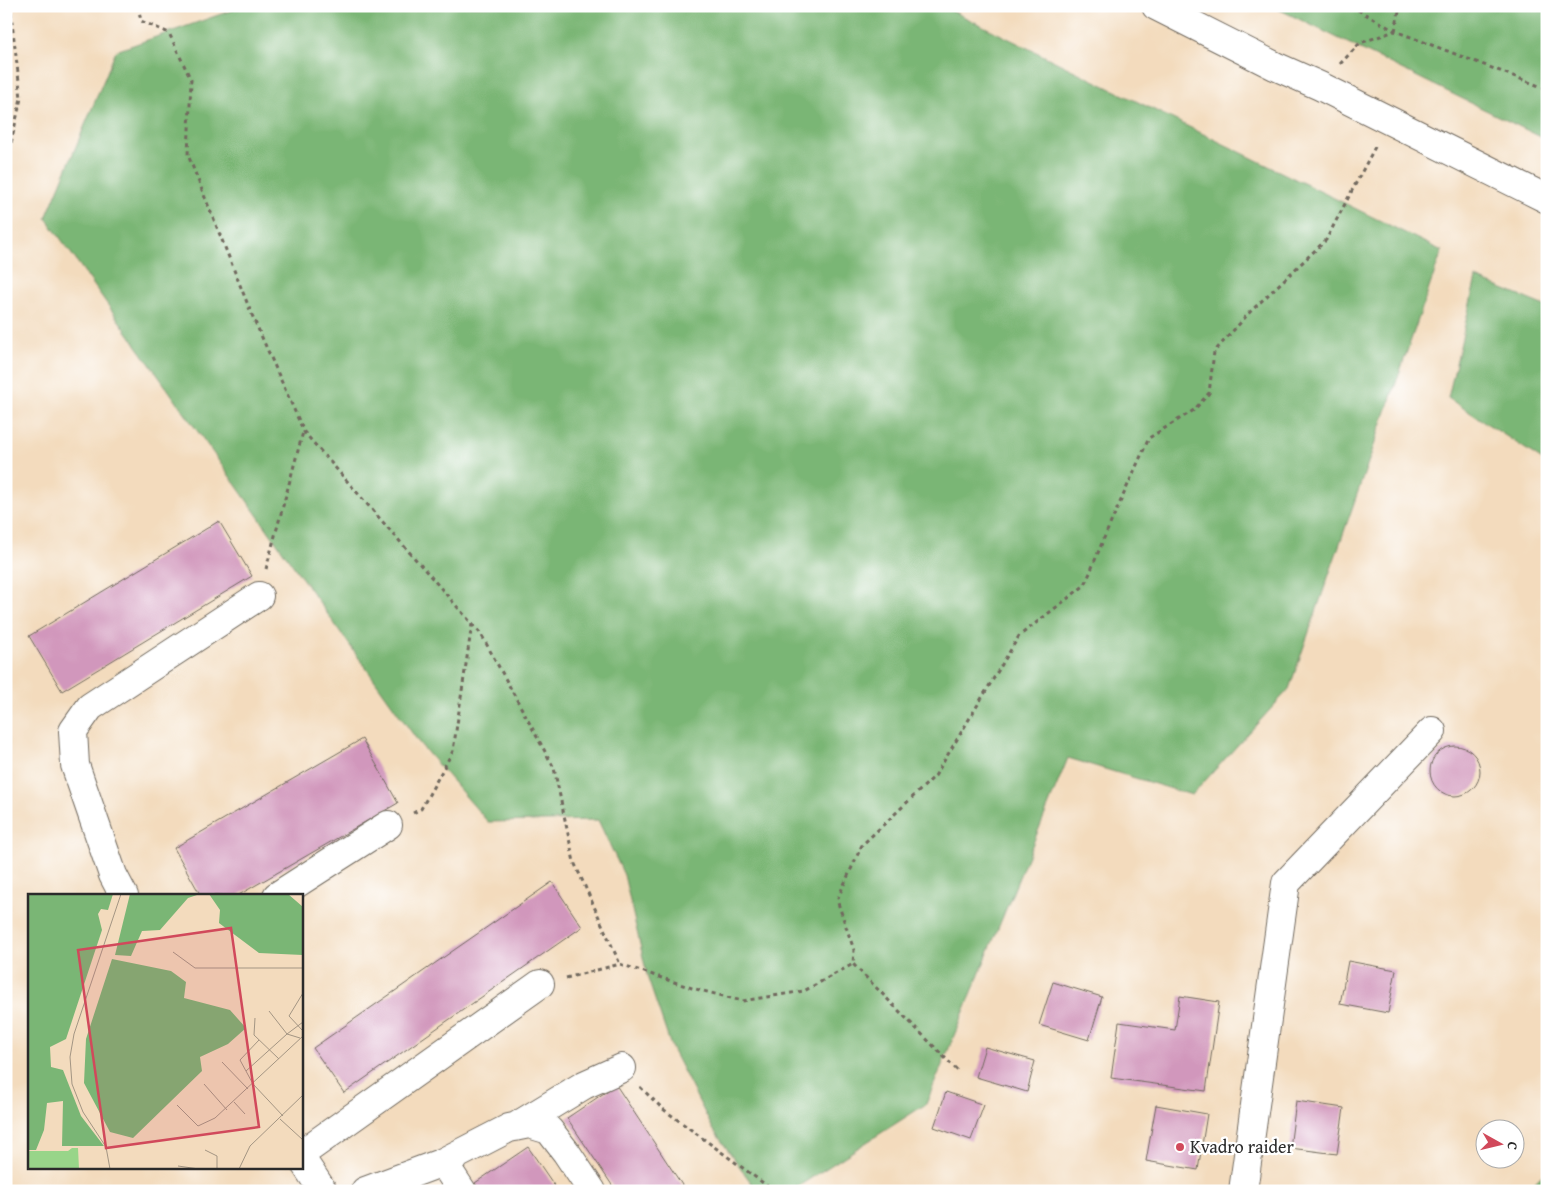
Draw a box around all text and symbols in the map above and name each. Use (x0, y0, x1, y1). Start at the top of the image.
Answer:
inset map (28, 894, 302, 1170)
north arrow (1476, 1120, 1526, 1170)
place label: Kvadro raider (1190, 1133, 1295, 1160)
text: С (1502, 1140, 1523, 1151)
marker: Kvadro raider (1174, 1141, 1186, 1153)

